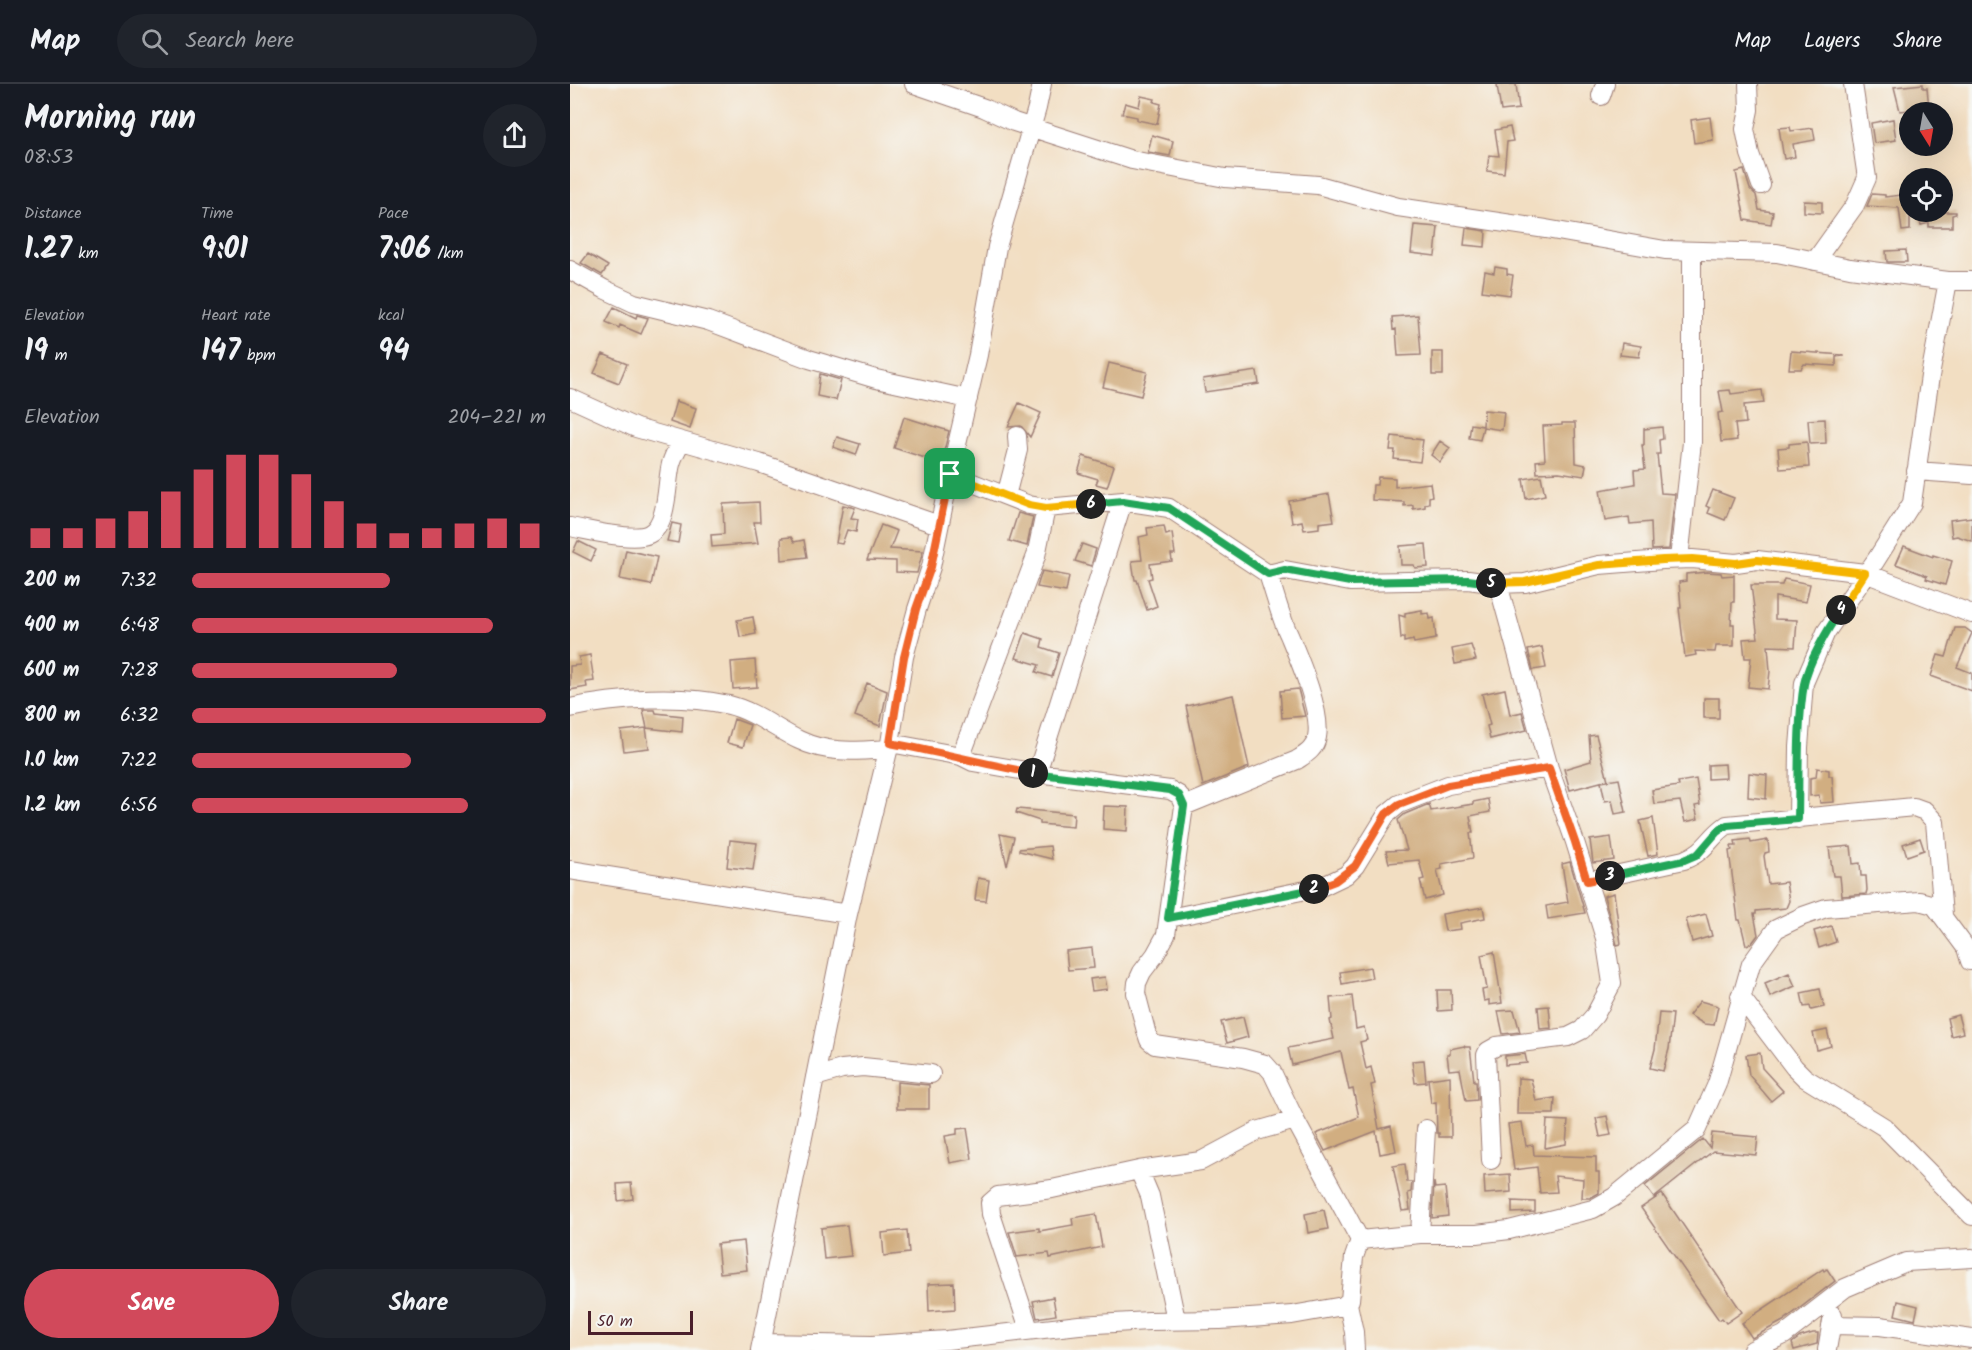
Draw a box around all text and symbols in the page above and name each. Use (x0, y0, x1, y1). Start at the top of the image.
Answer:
search box (117, 14, 537, 68)
text: Map (30, 19, 81, 64)
text: Search here (186, 24, 294, 59)
icon: search (138, 25, 171, 58)
text: Map (1734, 25, 1771, 58)
text: Layers (1804, 25, 1860, 58)
text: Share (1893, 25, 1942, 58)
text: Morning run (24, 93, 196, 146)
north arrow (1899, 102, 1953, 156)
map controls (1899, 102, 1953, 222)
button: share (483, 104, 546, 167)
text: 08:53 (24, 142, 73, 174)
button: locate (1899, 168, 1953, 222)
text: Distance (24, 201, 82, 226)
text: Time (201, 201, 233, 226)
text: Pace (378, 201, 409, 226)
text: 1.27 (24, 226, 72, 274)
text: 9:01 (201, 226, 248, 274)
text: 7:06 (378, 226, 431, 274)
text: km (72, 241, 98, 266)
text: /km (431, 241, 464, 266)
text: Elevation (24, 303, 85, 328)
text: Heart rate (201, 303, 271, 328)
text: kcal (378, 303, 404, 328)
text: 19 (24, 328, 48, 376)
text: 147 (201, 328, 241, 376)
text: 94 (378, 328, 410, 376)
text: m (48, 343, 67, 368)
text: bpm (241, 343, 276, 368)
text: Elevation (24, 402, 100, 434)
text: 204–221 m (448, 402, 546, 434)
pin (924, 448, 975, 499)
icon: arrive (933, 457, 966, 490)
pin: 6 (1076, 489, 1106, 519)
text: 6 (1087, 491, 1095, 516)
text: 200 m (24, 565, 80, 597)
text: 7:32 (120, 565, 157, 597)
pin: 5 (1476, 568, 1506, 598)
text: 5 (1487, 570, 1495, 595)
pin: 4 (1826, 595, 1856, 625)
text: 4 (1837, 597, 1845, 622)
text: 400 m (24, 610, 80, 642)
text: 6:48 (120, 610, 159, 642)
text: 600 m (24, 655, 79, 687)
text: 7:28 (120, 655, 158, 687)
text: 800 m (24, 700, 80, 732)
text: 6:32 (120, 700, 159, 732)
text: 1.0 km (24, 745, 79, 777)
text: 7:22 (120, 745, 157, 777)
pin: 1 (1018, 758, 1048, 788)
text: 1 (1031, 760, 1035, 785)
text: 1.2 km (24, 790, 80, 822)
text: 6:56 (120, 790, 158, 822)
pin: 3 (1595, 861, 1625, 891)
text: 3 (1606, 863, 1614, 888)
pin: 2 (1299, 874, 1329, 904)
text: 2 (1309, 876, 1319, 901)
button: Save (24, 1269, 279, 1338)
button: Share (291, 1269, 546, 1338)
scale bar (588, 1308, 693, 1336)
text: 50 m (597, 1309, 633, 1334)

